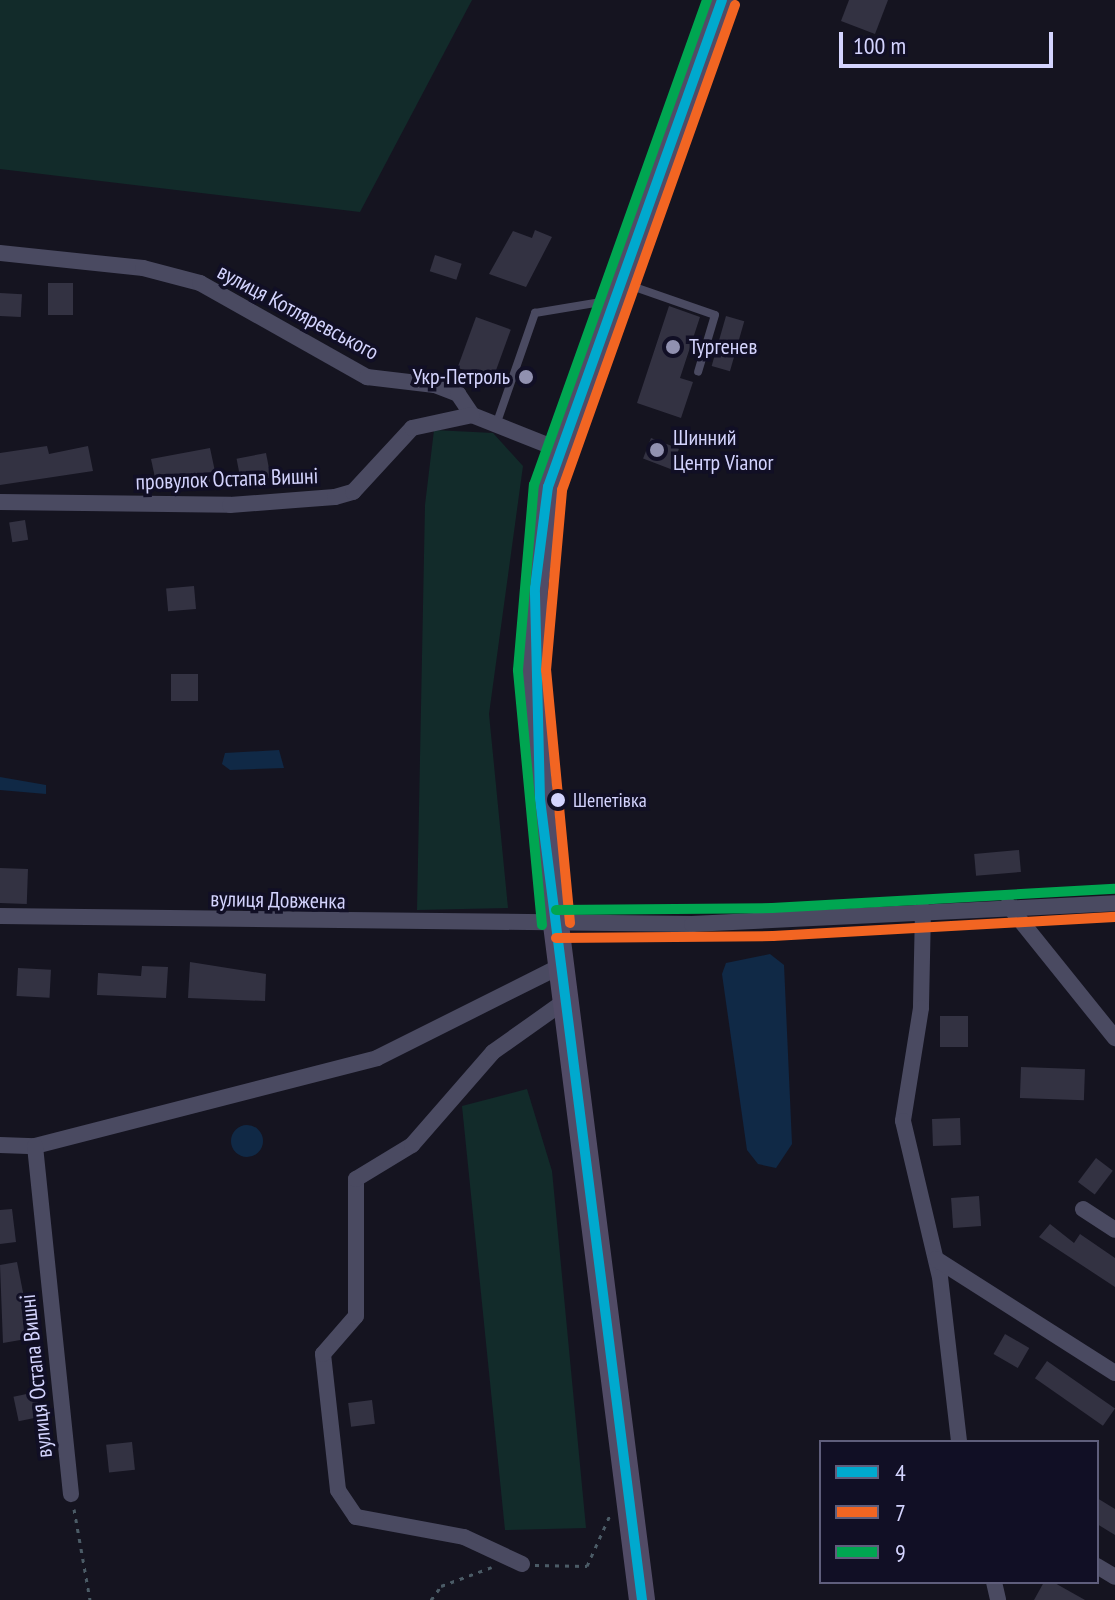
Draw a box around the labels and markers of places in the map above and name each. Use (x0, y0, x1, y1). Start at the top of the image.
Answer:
place label: Тургенев (689, 334, 757, 360)
marker: Тургенев (664, 338, 682, 356)
place label: Укр-Петроль (413, 364, 510, 390)
marker: Укр-Петроль (517, 368, 535, 386)
place label: Шинний Центр Vianor (673, 424, 774, 476)
marker: Шинний Центр Vianor (648, 441, 666, 459)
place label: Шепетівка (573, 788, 647, 812)
marker: Шепетівка (550, 792, 566, 808)

